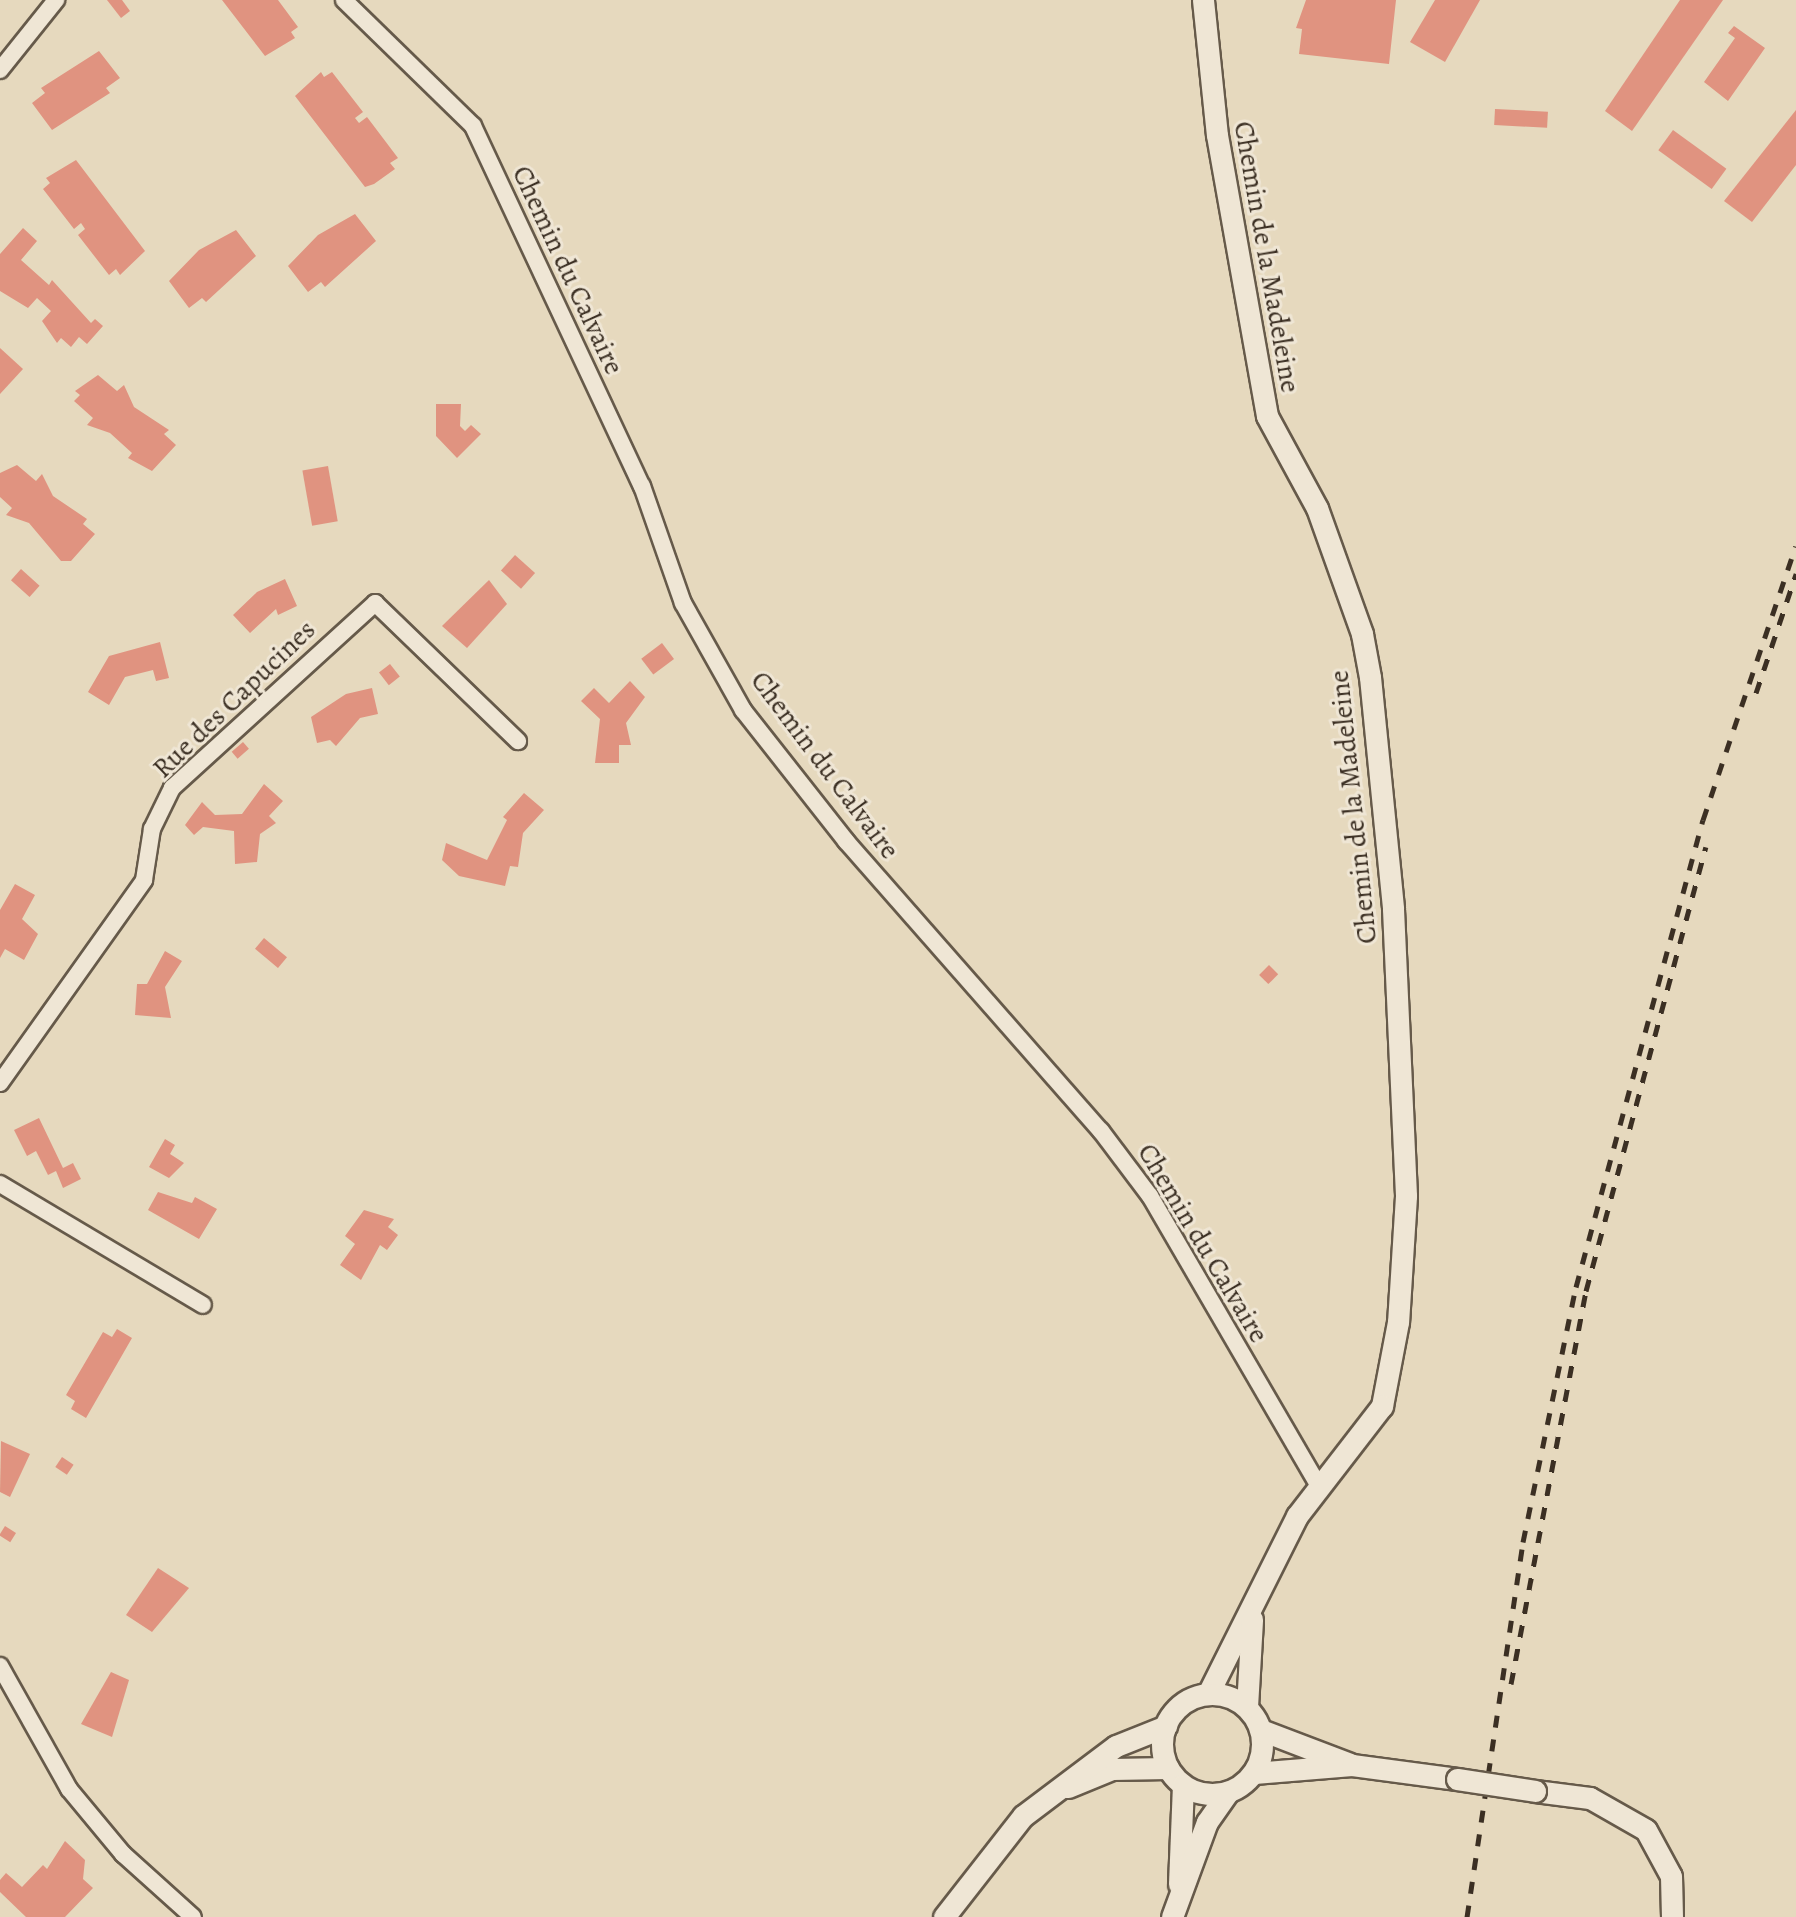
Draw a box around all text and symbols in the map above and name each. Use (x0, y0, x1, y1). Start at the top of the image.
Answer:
street label: Chemin de la Madeleine (1227, 119, 1307, 395)
street label: Chemin du Calvaire (505, 160, 631, 380)
street label: Rue des Capucines (146, 613, 322, 785)
street label: Chemin du Calvaire (744, 665, 906, 865)
street label: Chemin de la Madeleine (1322, 669, 1384, 945)
street label: Chemin du Calvaire (1130, 1137, 1276, 1349)

